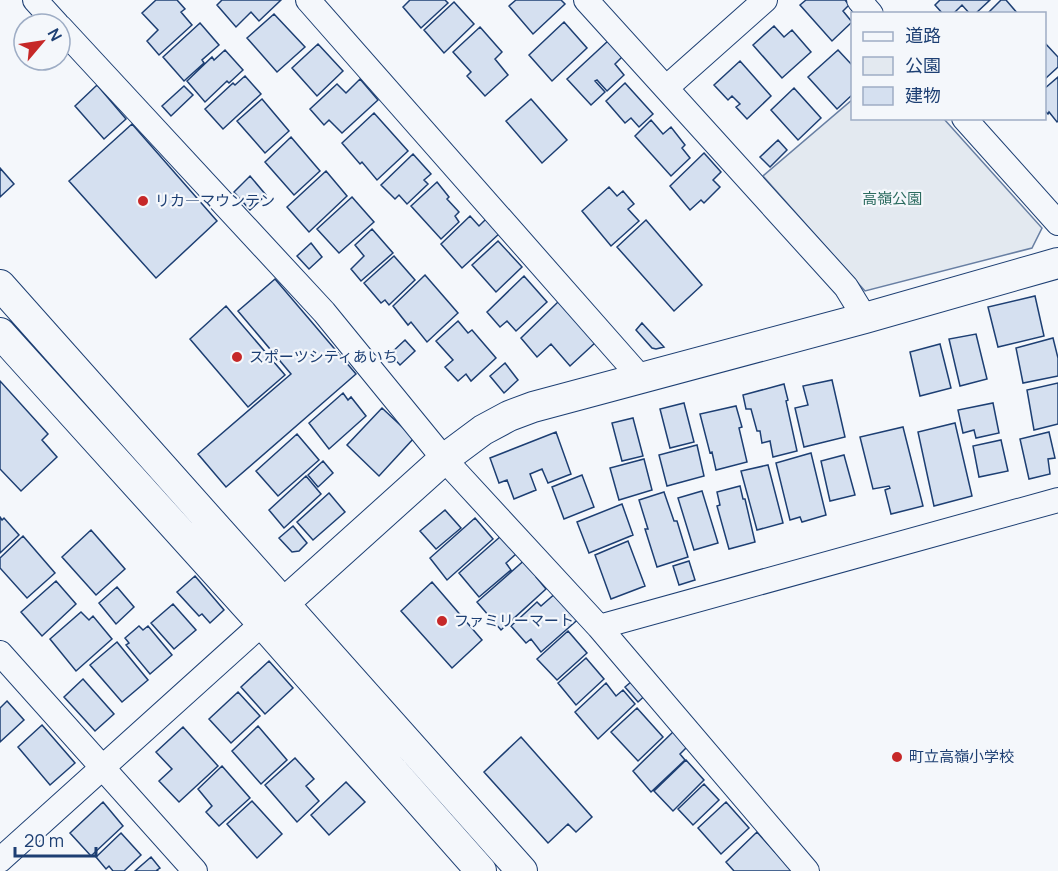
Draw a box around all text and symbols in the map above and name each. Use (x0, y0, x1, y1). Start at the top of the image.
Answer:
north arrow (12, 12, 72, 72)
legend (851, 12, 1046, 120)
text: 道路 (905, 23, 941, 47)
text: N (43, 24, 68, 45)
text: 公園 (905, 53, 941, 77)
text: 建物 (905, 83, 941, 107)
park label: 高嶺公園 (862, 188, 922, 209)
place label: リカ―マウンテン (155, 190, 275, 211)
marker: リカ―マウンテン (136, 194, 150, 208)
place label: スポーツシティあいち (249, 346, 398, 367)
marker: スポーツシティあいち (230, 350, 244, 364)
place label: ファミリーマート (454, 610, 574, 631)
marker: ファミリーマート (435, 614, 449, 628)
place label: 町立高嶺小学校 (909, 746, 1014, 767)
marker: 町立高嶺小学校 (890, 750, 904, 764)
scale bar (15, 820, 96, 858)
text: 20 m (24, 828, 64, 852)

